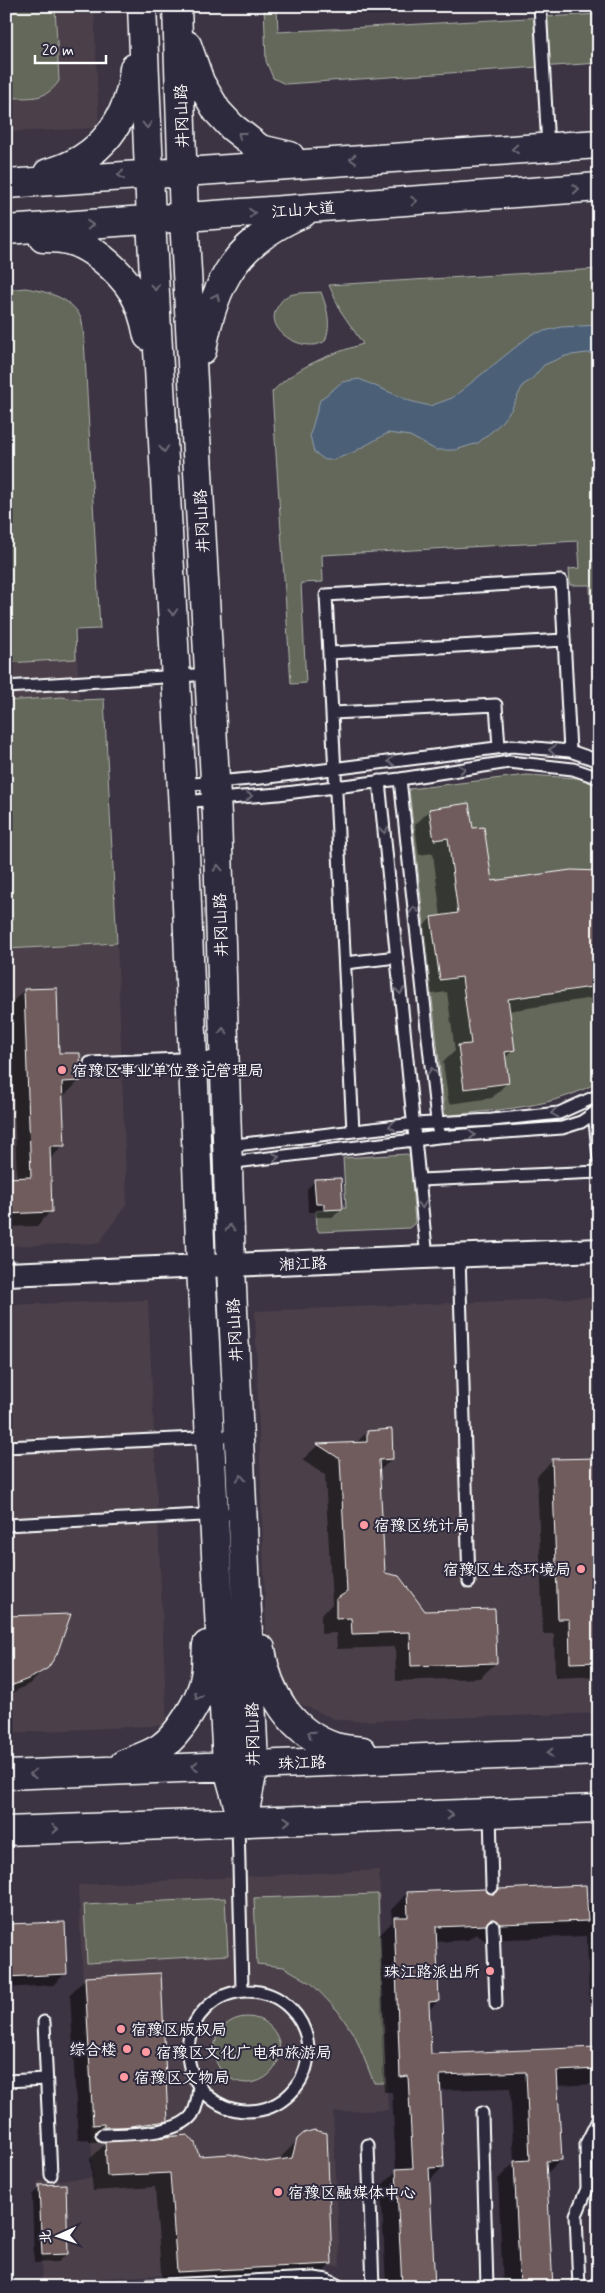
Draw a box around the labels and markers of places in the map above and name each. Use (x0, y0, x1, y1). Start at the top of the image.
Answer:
place label: 宿豫区事业单位登记管理局 (72, 1061, 264, 1082)
marker: 宿豫区事业单位登记管理局 (56, 1064, 68, 1076)
place label: 宿豫区统计局 (374, 1516, 470, 1537)
marker: 宿豫区统计局 (358, 1519, 370, 1531)
place label: 宿豫区生态环境局 (443, 1560, 571, 1581)
marker: 宿豫区生态环境局 (575, 1563, 587, 1575)
place label: 珠江路派出所 (384, 1962, 480, 1983)
marker: 珠江路派出所 (484, 1965, 496, 1977)
place label: 宿豫区版权局 (131, 2020, 227, 2041)
marker: 宿豫区版权局 (115, 2023, 127, 2035)
place label: 综合楼 (69, 2040, 117, 2061)
marker: 综合楼 (121, 2043, 133, 2055)
place label: 宿豫区文化广电和旅游局 (156, 2043, 332, 2064)
marker: 宿豫区文化广电和旅游局 (140, 2046, 152, 2058)
place label: 宿豫区文物局 (134, 2068, 230, 2089)
marker: 宿豫区文物局 (118, 2071, 130, 2083)
place label: 宿豫区融媒体中心 (288, 2183, 416, 2204)
marker: 宿豫区融媒体中心 (272, 2186, 284, 2198)

